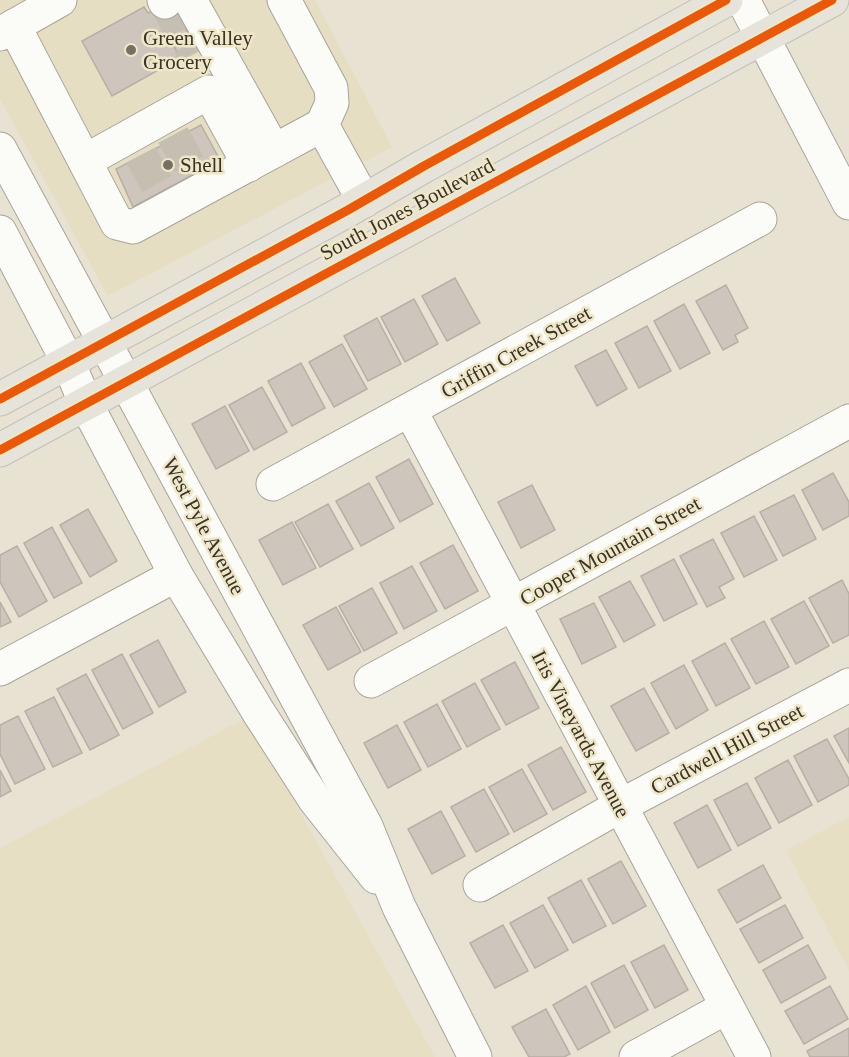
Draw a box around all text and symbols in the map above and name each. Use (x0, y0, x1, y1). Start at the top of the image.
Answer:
place label: Green Valley Grocery (143, 26, 253, 74)
marker: Green Valley Grocery (124, 43, 138, 57)
place label: Shell (180, 153, 223, 177)
street label: South Jones Boulevard (316, 153, 499, 265)
marker: Shell (161, 158, 175, 172)
street label: Griffin Creek Street (437, 301, 595, 403)
street label: West Pyle Avenue (158, 453, 250, 599)
street label: Cooper Mountain Street (515, 491, 705, 611)
street label: Iris Vineyards Avenue (527, 646, 635, 822)
street label: Cardwell Hill Street (647, 699, 807, 799)

